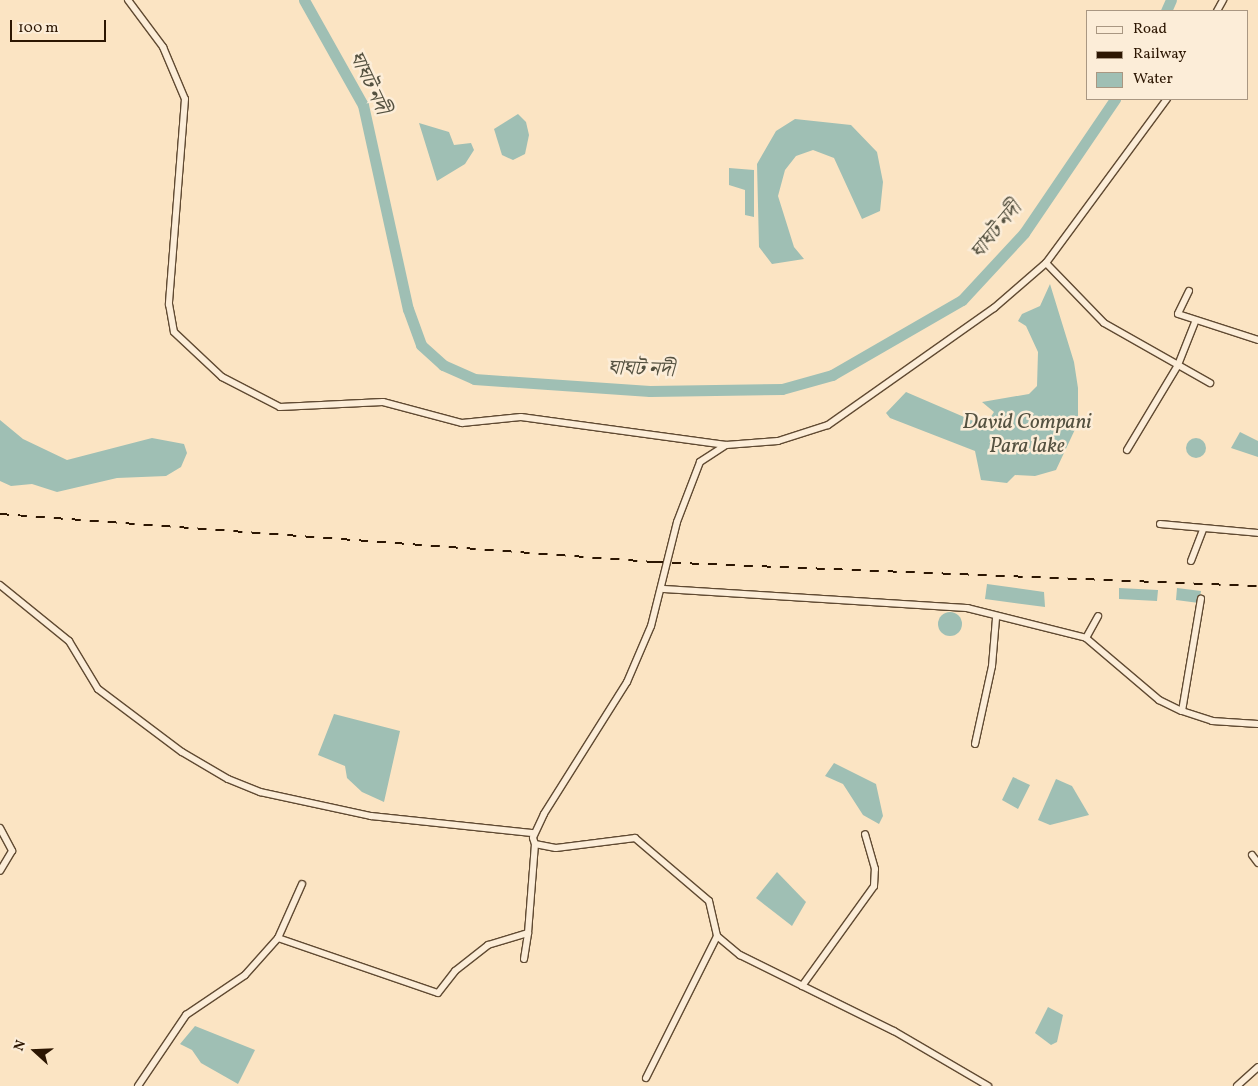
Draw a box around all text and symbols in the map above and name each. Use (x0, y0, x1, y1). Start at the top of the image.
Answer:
scale bar (12, 10, 109, 42)
legend (1086, 10, 1248, 100)
text: 100 m (18, 18, 58, 39)
text: Road (1133, 19, 1167, 40)
text: Railway (1133, 44, 1186, 65)
water label: ঘাঘট নদী (342, 47, 394, 119)
text: Water (1133, 69, 1173, 90)
water label: ঘাঘট নদী (966, 197, 1028, 265)
water label: ঘাঘট নদী (607, 356, 675, 384)
water label: David Compani Para lake (962, 410, 1092, 460)
north arrow (10, 1026, 60, 1076)
text: N (10, 1038, 31, 1054)

